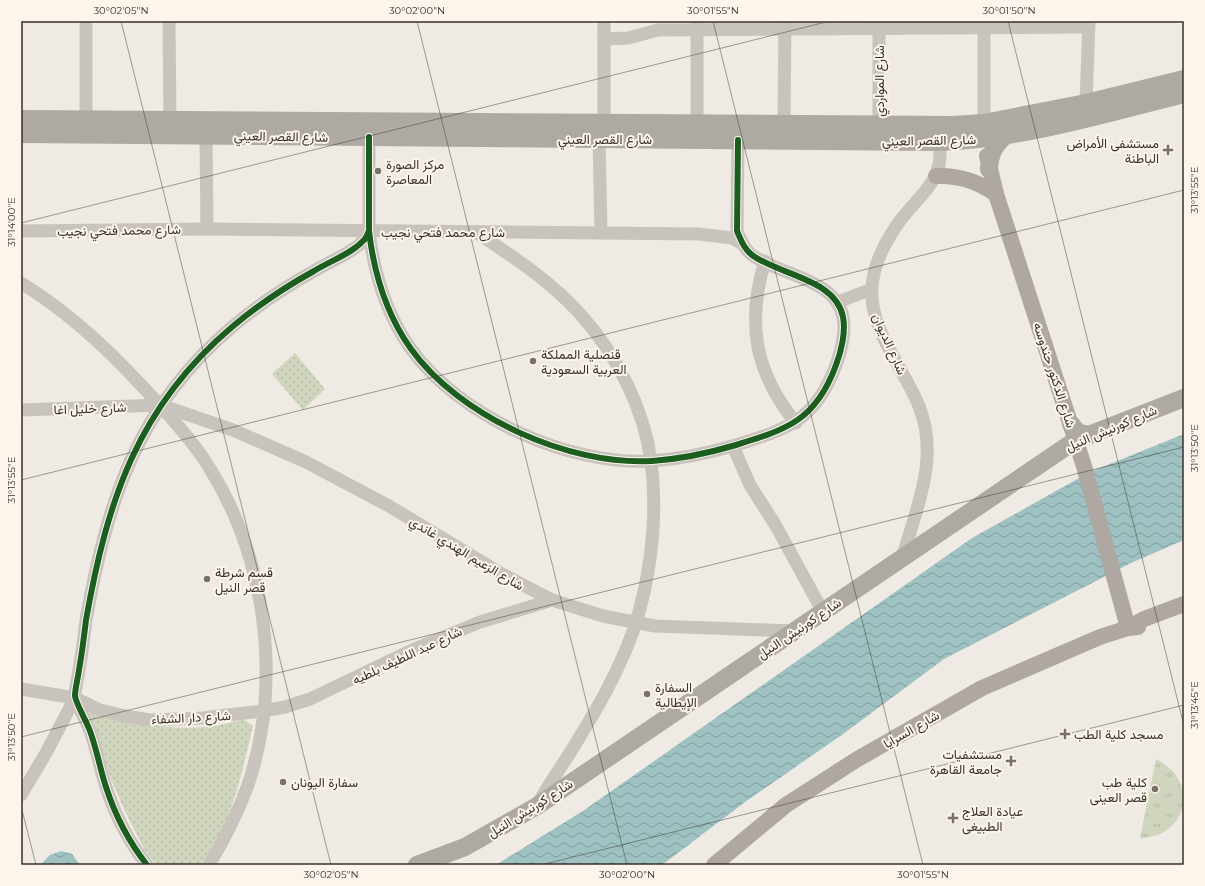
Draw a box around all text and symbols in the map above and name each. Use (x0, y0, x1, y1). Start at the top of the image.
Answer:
text: 30°02'05"N (93, 4, 149, 17)
text: 30°02'00"N (389, 4, 445, 17)
text: 30°01'55"N (687, 4, 739, 17)
text: 30°01'50"N (982, 4, 1036, 17)
street label: شارع المواردي (871, 45, 890, 117)
street label: شارع القصر العيني (234, 127, 328, 148)
street label: شارع القصر العيني (558, 131, 652, 150)
street label: شارع القصر العيني (882, 131, 976, 152)
place label: مستشفى الأمراض الباطنة (1066, 135, 1159, 166)
marker: مستشفى الأمراض الباطنة (1162, 144, 1174, 156)
place label: مركز الصورة المعاصرة (386, 156, 444, 188)
marker: مركز الصورة المعاصرة (373, 166, 383, 176)
text: 31°13'55"E (1188, 166, 1201, 213)
text: 31°14'00"E (5, 197, 18, 247)
street label: شارع محمد فتحي نجيب (57, 221, 181, 242)
street label: شارع محمد فتحي نجيب (381, 224, 505, 243)
street label: شارع الديوان (868, 311, 911, 378)
street label: شارع الدكتور حندوسه (1029, 320, 1080, 430)
place label: قنصلية المملكة العربية السعودية (541, 346, 627, 378)
marker: قنصلية المملكة العربية السعودية (528, 356, 538, 366)
street label: شارع خليل اغا (53, 399, 127, 419)
street label: شارع كورنيش النيل (1063, 402, 1160, 456)
text: 31°13'50"E (1188, 424, 1201, 472)
text: 31°13'55"E (5, 456, 18, 503)
street label: شارع الزعيم الهندي غاندي (405, 513, 527, 596)
place label: قسم شرطة قصر النيل (215, 564, 273, 596)
marker: قسم شرطة قصر النيل (202, 574, 212, 584)
street label: شارع كورنيش النيل (754, 594, 845, 664)
street label: شارع عبد اللطيف بلطيه (350, 623, 465, 689)
place label: السفارة الإيطالية (655, 679, 697, 712)
text: 31°13'45"E (1188, 681, 1201, 729)
marker: السفارة الإيطالية (642, 689, 652, 699)
street label: شارع دار الشفاء (151, 707, 231, 729)
street label: شارع السرايا (880, 707, 943, 753)
text: 31°13'50"E (5, 713, 18, 761)
place label: مسجد كلية الطب (1074, 726, 1164, 742)
marker: مسجد كلية الطب (1059, 728, 1071, 740)
place label: مستشفيات جامعة القاهرة (930, 746, 1002, 778)
marker: مستشفيات جامعة القاهرة (1005, 755, 1017, 767)
place label: سفارة اليونان (291, 774, 358, 791)
place label: كلية طب قصر العينى (1090, 774, 1147, 806)
street label: شارع كورنيش النيل (484, 775, 577, 842)
marker: سفارة اليونان (278, 777, 288, 787)
marker: كلية طب قصر العينى (1150, 784, 1160, 794)
place label: عيادة العلاج الطبيغى (962, 803, 1024, 835)
marker: عيادة العلاج الطبيغى (947, 812, 959, 824)
text: 30°02'05"N (303, 868, 359, 881)
text: 30°02'00"N (599, 868, 655, 881)
text: 30°01'55"N (897, 868, 949, 881)

